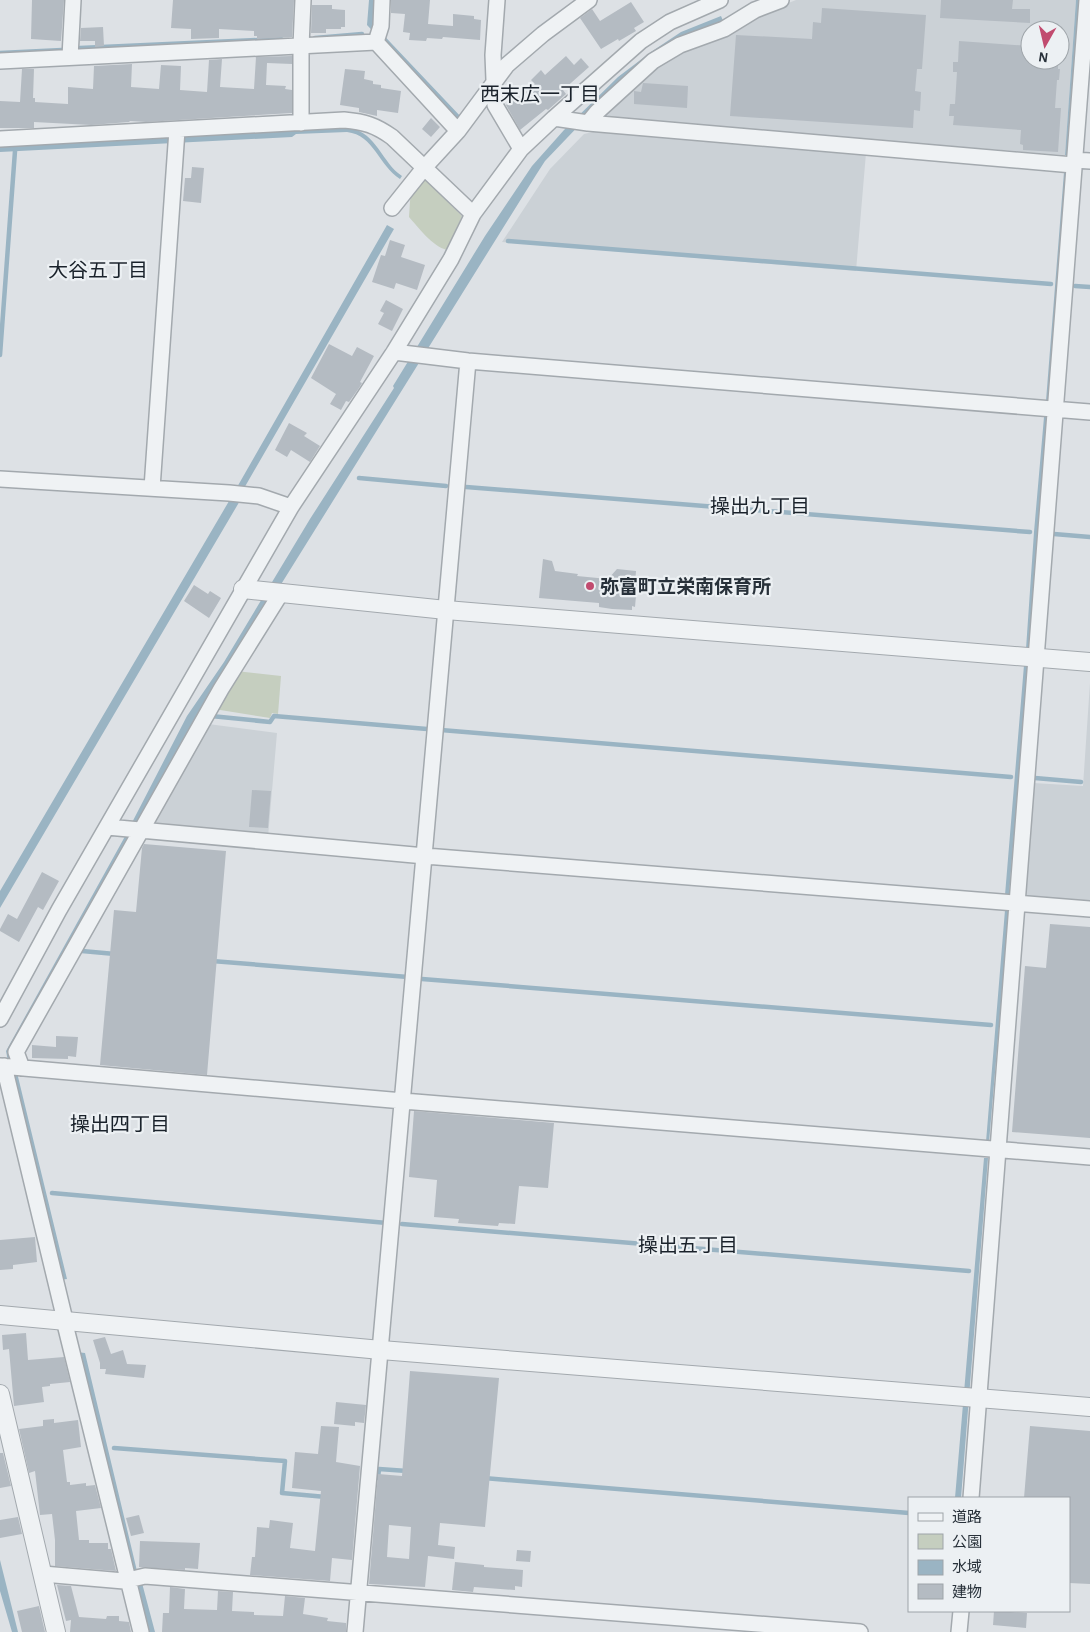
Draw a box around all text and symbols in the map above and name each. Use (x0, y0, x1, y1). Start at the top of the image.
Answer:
north arrow (1020, 20, 1070, 70)
text: N (1038, 49, 1049, 64)
district label: 西末広一丁目 (480, 84, 600, 105)
district label: 大谷五丁目 (48, 260, 148, 281)
district label: 操出九丁目 (710, 496, 810, 517)
place label: 弥富町立栄南保育所 (600, 577, 771, 597)
marker: 弥富町立栄南保育所 (584, 580, 596, 592)
district label: 操出四丁目 (70, 1114, 170, 1135)
district label: 操出五丁目 (638, 1235, 738, 1256)
legend (908, 1497, 1070, 1612)
text: 道路 (952, 1509, 982, 1525)
text: 公園 (952, 1534, 982, 1550)
text: 水域 (952, 1559, 982, 1575)
text: 建物 (952, 1584, 982, 1600)

